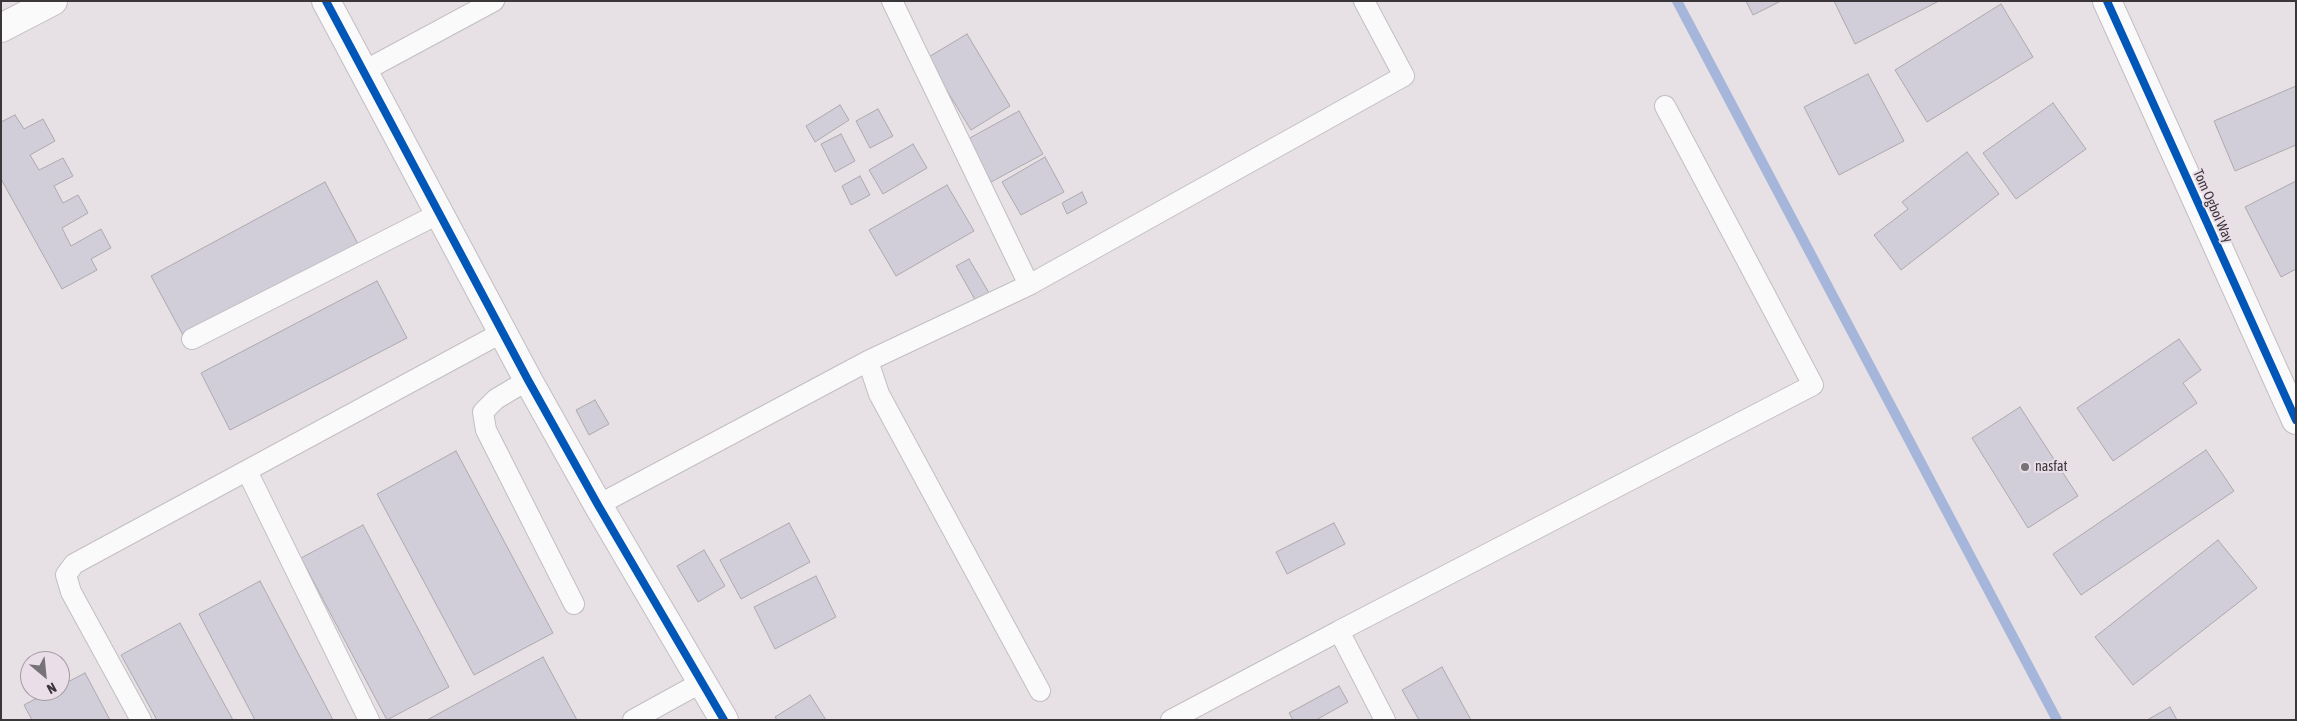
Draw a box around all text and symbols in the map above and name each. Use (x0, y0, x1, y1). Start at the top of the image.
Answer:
street label: Tom Ogboi Way (2189, 167, 2237, 245)
place label: nasfat (2035, 459, 2068, 475)
marker: nasfat (2019, 461, 2031, 473)
north arrow (20, 651, 70, 701)
text: N (44, 679, 59, 697)

